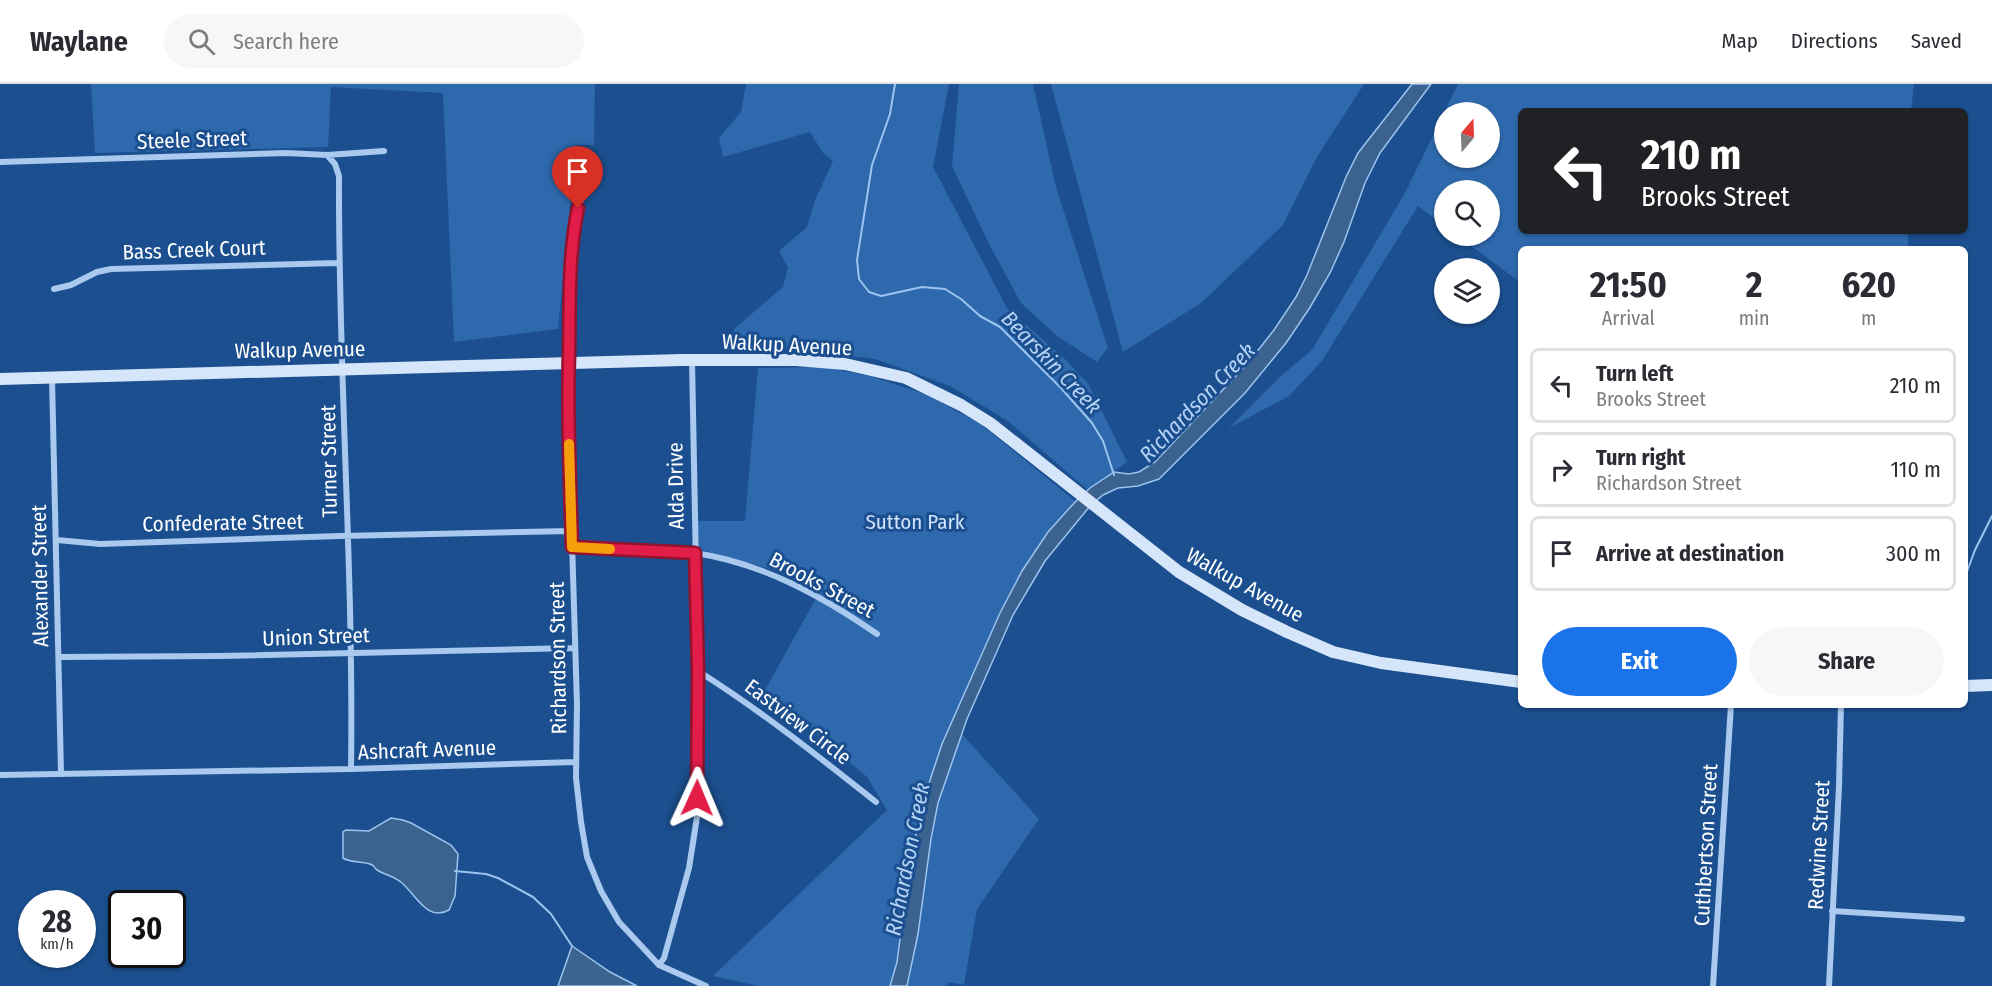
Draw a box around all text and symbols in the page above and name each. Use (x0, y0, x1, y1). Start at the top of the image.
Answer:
search box (164, 14, 584, 68)
text: Waylane (30, 25, 128, 58)
icon: search (185, 25, 218, 58)
text: Search here (233, 28, 339, 55)
text: Map (1721, 28, 1758, 54)
text: Directions (1791, 28, 1878, 54)
text: Saved (1911, 28, 1962, 54)
north arrow (1434, 102, 1500, 168)
map controls (1434, 102, 1500, 324)
street label: Steele Street (137, 125, 248, 155)
text: 210 m (1641, 130, 1741, 180)
icon: left (1542, 132, 1620, 210)
pin (552, 146, 603, 208)
icon: arrive (561, 155, 594, 188)
button: search (1434, 180, 1500, 246)
text: Brooks Street (1641, 181, 1790, 213)
street label: Bass Creek Court (122, 235, 266, 265)
button: layers (1434, 258, 1500, 324)
text: 21:50 (1590, 263, 1667, 307)
text: 2 (1746, 263, 1762, 307)
text: 620 (1841, 263, 1896, 307)
water label: Bearskin Creek (996, 305, 1108, 420)
text: Arrival (1602, 306, 1655, 330)
text: min (1739, 306, 1770, 330)
text: m (1861, 306, 1876, 330)
street label: Walkup Avenue (721, 329, 853, 361)
street label: Walkup Avenue (235, 336, 365, 364)
water label: Richardson Creek (1134, 337, 1261, 468)
text: Turn left (1596, 360, 1674, 387)
icon: left (1545, 369, 1578, 402)
text: 210 m (1890, 372, 1941, 399)
text: Brooks Street (1596, 387, 1706, 411)
street label: Turner Street (315, 404, 343, 517)
street label: Alda Drive (662, 442, 690, 530)
text: Turn right (1596, 444, 1685, 471)
icon: right (1545, 453, 1578, 486)
text: 110 m (1891, 456, 1941, 483)
text: Richardson Street (1596, 471, 1741, 495)
street label: Alexander Street (26, 504, 54, 647)
street label: Confederate Street (142, 509, 304, 537)
park label: Sutton Park (865, 509, 965, 535)
icon: arrive (1545, 537, 1578, 570)
text: Arrive at destination (1596, 540, 1784, 567)
text: 300 m (1886, 540, 1941, 567)
street label: Walkup Avenue (1182, 542, 1308, 628)
street label: Brooks Street (765, 546, 879, 624)
street label: Richardson Street (544, 581, 572, 735)
street label: Union Street (262, 622, 370, 652)
button: Exit (1542, 627, 1737, 696)
button: Share (1749, 627, 1944, 696)
street label: Eastview Circle (740, 673, 856, 771)
street label: Ashcraft Avenue (357, 735, 497, 765)
street label: Cuthbertson Street (1689, 763, 1723, 927)
position arrow (665, 766, 729, 830)
street label: Redwine Street (1803, 779, 1835, 911)
water label: Richardson Creek (879, 780, 936, 938)
speed limit sign: 30 (108, 890, 186, 968)
text: 28 (42, 904, 72, 940)
text: km/h (40, 935, 74, 953)

